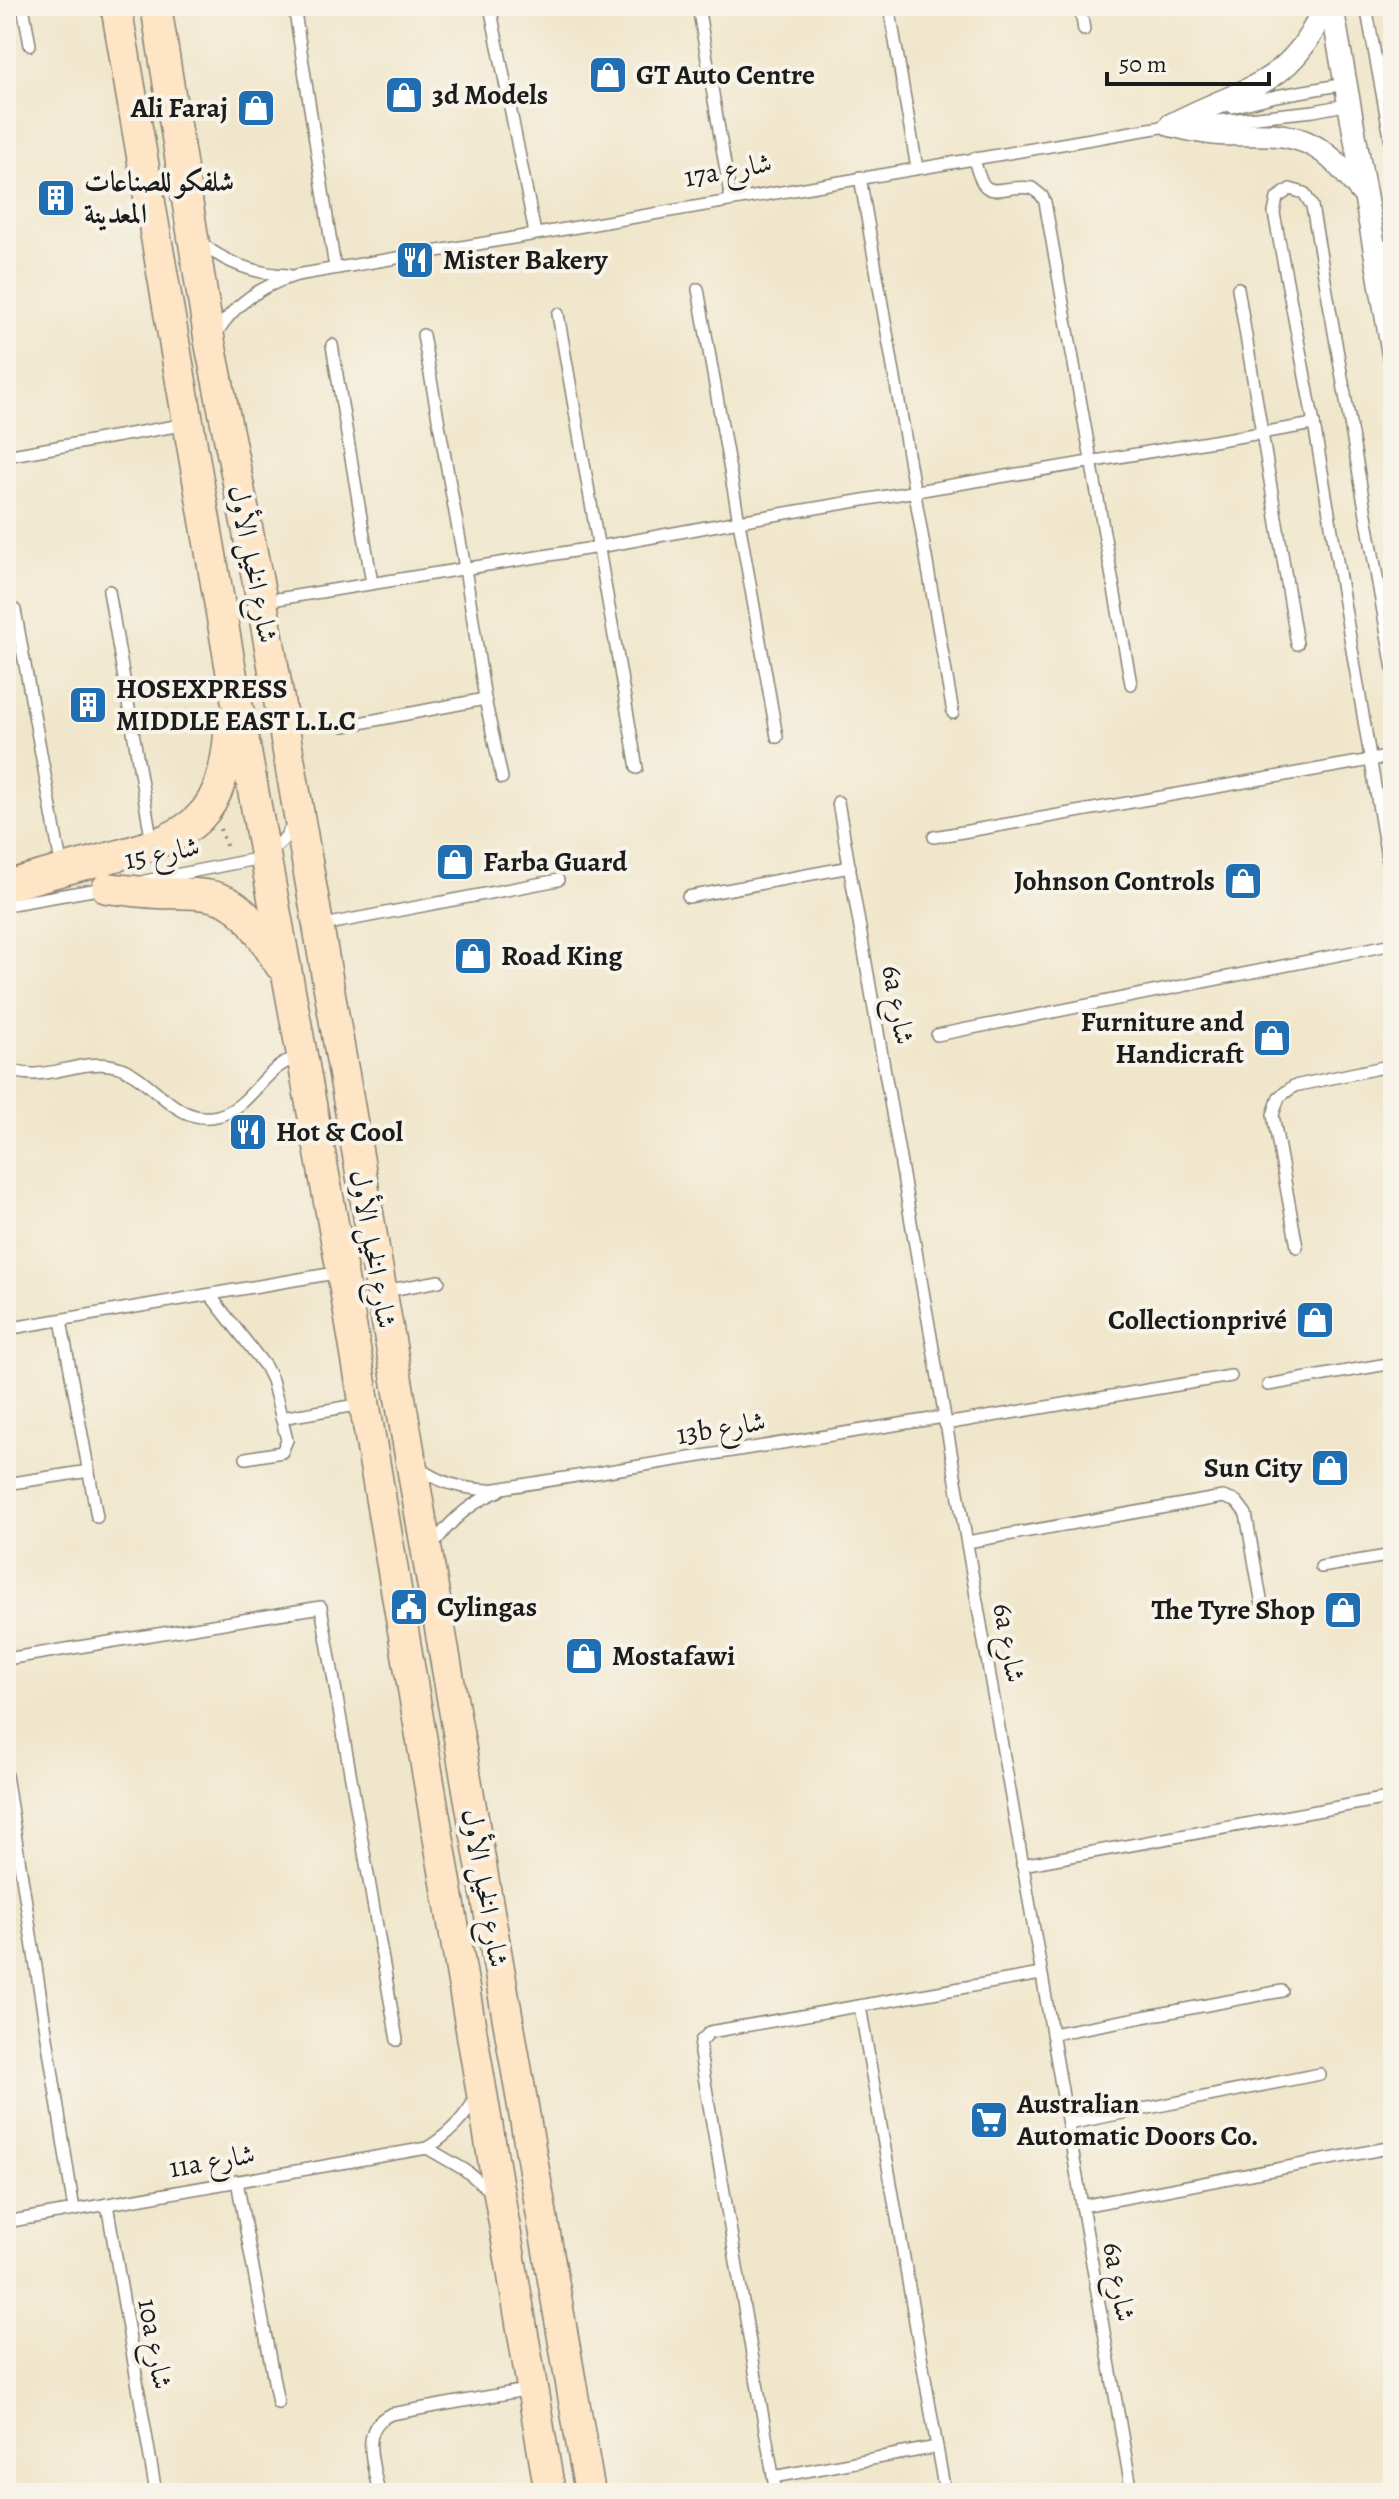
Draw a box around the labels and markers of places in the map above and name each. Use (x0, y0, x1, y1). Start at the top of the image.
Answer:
shop icon: GT Auto Centre (587, 54, 629, 96)
place label: GT Auto Centre (636, 56, 815, 94)
shop icon: 3d Models (383, 74, 425, 116)
place label: 3d Models (432, 76, 548, 114)
shop icon: Ali Faraj (235, 87, 277, 129)
place label: Ali Faraj (130, 89, 228, 127)
place label: شلفكو للصناعات المعدينة (84, 163, 234, 233)
building icon: شلفكو للصناعات المعدينة (35, 177, 77, 219)
restaurant icon: Mister Bakery (394, 239, 436, 281)
place label: Mister Bakery (443, 241, 608, 279)
place label: HOSEXPRESS MIDDLE EAST L.L.C (116, 670, 356, 740)
building icon: HOSEXPRESS MIDDLE EAST L.L.C (67, 684, 109, 726)
shop icon: Farba Guard (434, 841, 476, 883)
place label: Farba Guard (483, 843, 628, 881)
shop icon: Johnson Controls (1222, 860, 1264, 902)
place label: Johnson Controls (1014, 862, 1215, 900)
shop icon: Road King (452, 935, 494, 977)
place label: Road King (501, 937, 623, 975)
place label: Furniture and Handicraft (1081, 1003, 1245, 1073)
shop icon: Furniture and Handicraft (1251, 1017, 1293, 1059)
restaurant icon: Hot & Cool (227, 1111, 269, 1153)
place label: Hot & Cool (276, 1113, 404, 1151)
shop icon: Collectionprivé (1294, 1299, 1336, 1341)
place label: Collectionprivé (1108, 1301, 1287, 1339)
shop icon: Sun City (1309, 1447, 1351, 1489)
place label: Sun City (1204, 1449, 1303, 1487)
public building icon: Cylingas (388, 1586, 430, 1628)
place label: Cylingas (437, 1588, 537, 1626)
shop icon: The Tyre Shop (1322, 1589, 1364, 1631)
place label: The Tyre Shop (1151, 1591, 1315, 1629)
shop icon: Mostafawi (563, 1635, 605, 1677)
place label: Mostafawi (612, 1637, 735, 1675)
place label: Australian Automatic Doors Co. (1016, 2085, 1258, 2155)
supermarket icon: Australian Automatic Doors Co. (968, 2099, 1010, 2141)

